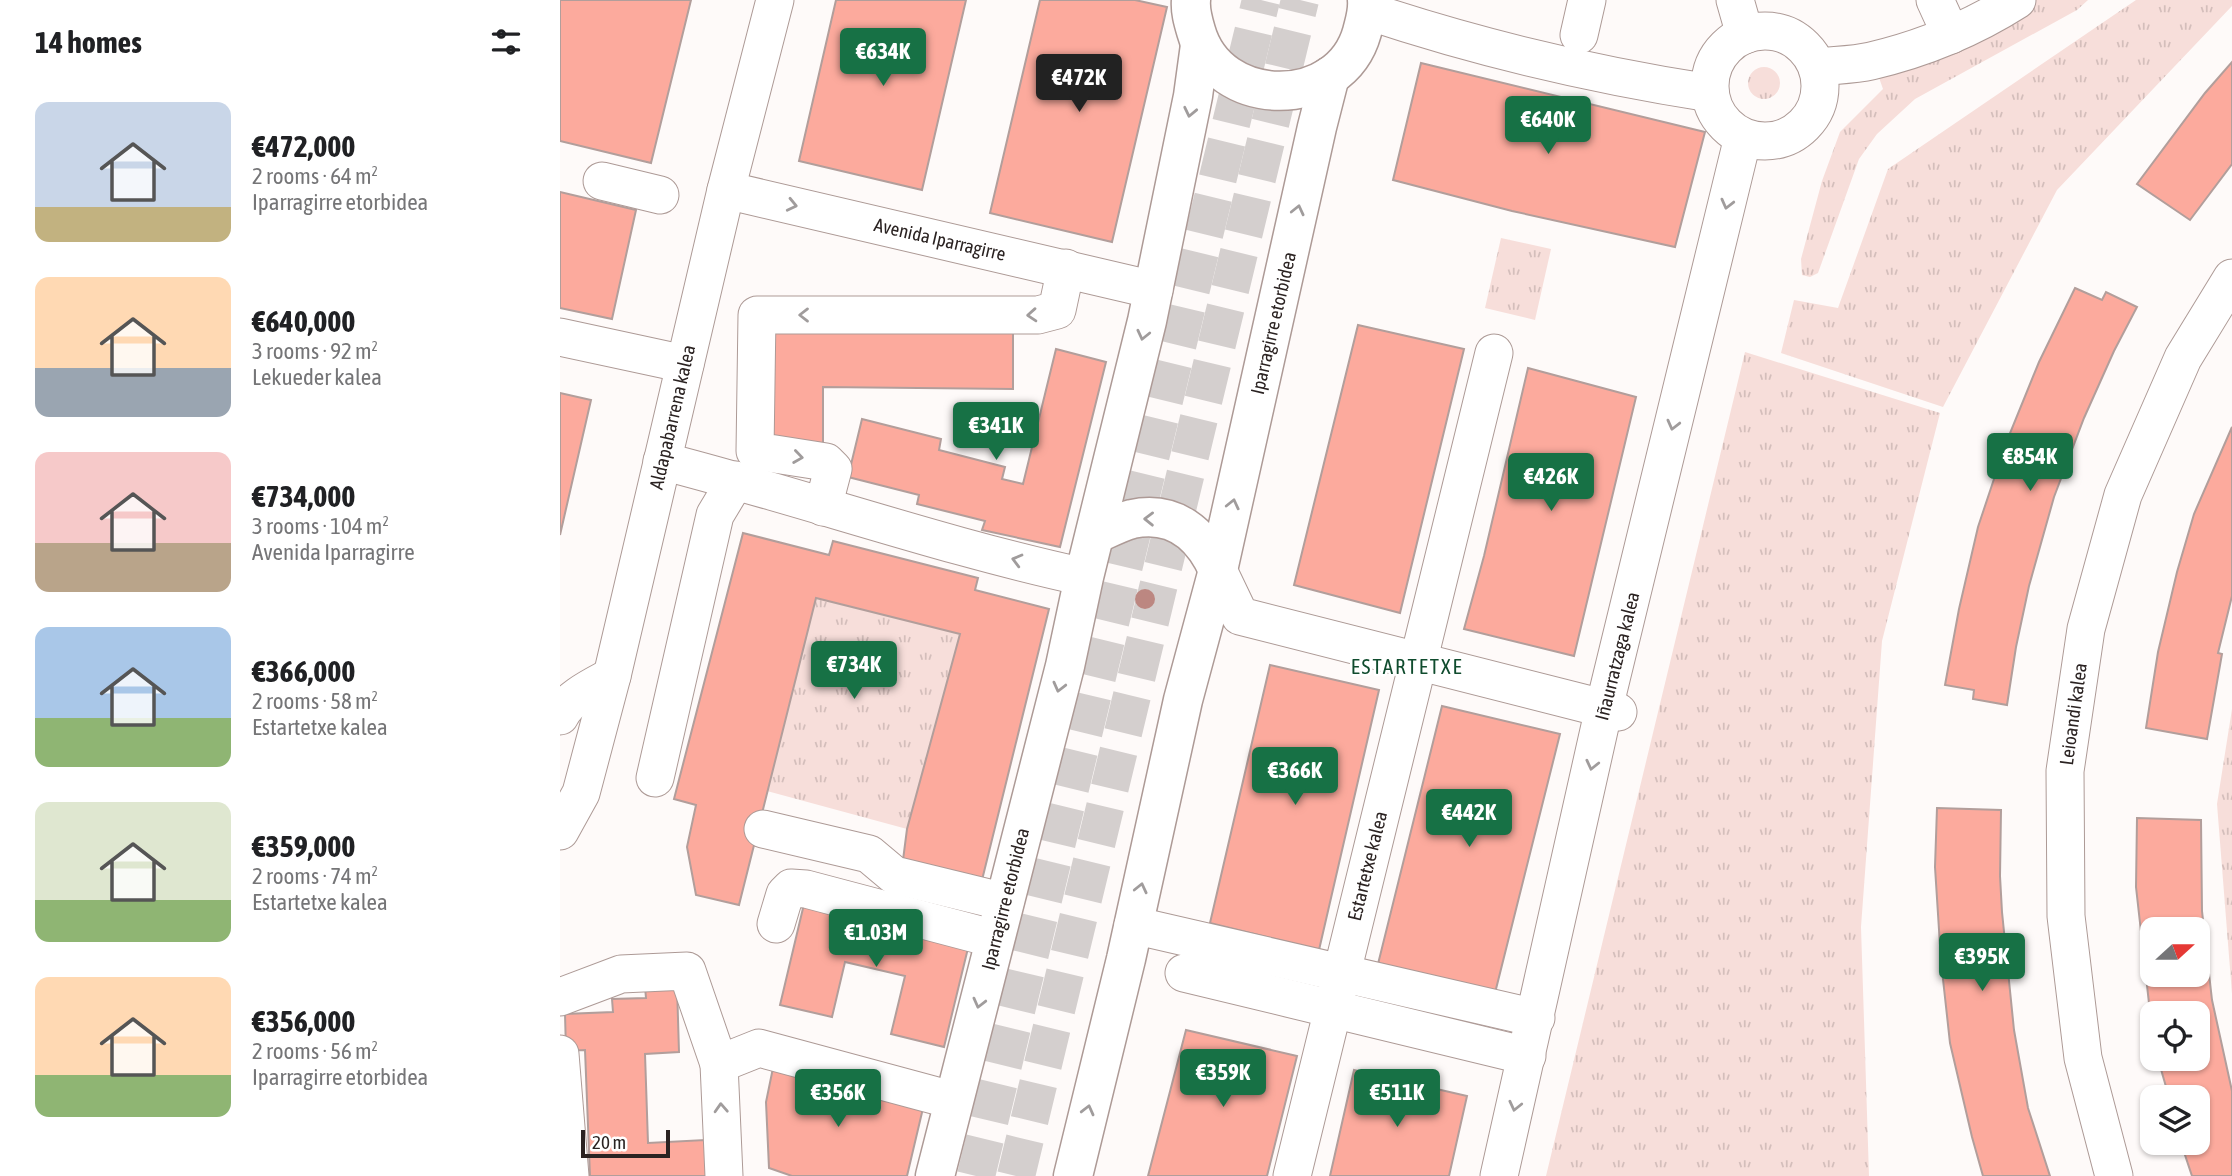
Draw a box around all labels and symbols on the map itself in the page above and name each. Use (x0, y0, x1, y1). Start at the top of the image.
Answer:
pin: €634K (834, 28, 932, 88)
pin: €472K (1030, 54, 1128, 114)
pin: €640K (1499, 96, 1597, 156)
one-way arrow (1183, 106, 1198, 118)
one-way arrow (786, 197, 798, 211)
one-way arrow (1721, 197, 1735, 209)
one-way arrow (1290, 204, 1305, 216)
street label: Avenida Iparragirre (872, 213, 1008, 265)
street label: Iparragirre etorbidea (1246, 250, 1300, 396)
one-way arrow (799, 307, 809, 323)
one-way arrow (1026, 307, 1037, 322)
one-way arrow (1137, 329, 1151, 341)
street label: Aldapabarrena kalea (645, 343, 699, 491)
pin: €341K (947, 402, 1045, 462)
one-way arrow (1667, 418, 1681, 430)
pin: €854K (1981, 434, 2079, 493)
one-way arrow (792, 450, 804, 465)
pin: €426K (1502, 454, 1600, 513)
one-way arrow (1225, 498, 1239, 510)
one-way arrow (1144, 511, 1155, 526)
one-way arrow (1012, 554, 1024, 569)
street label: Iñaurratzaga kalea (1590, 589, 1644, 723)
pin: €734K (805, 642, 903, 701)
district label: ESTARTETXE (1351, 654, 1463, 678)
street label: Leioandi kalea (2055, 662, 2091, 766)
one-way arrow (1053, 681, 1067, 693)
pin: €366K (1246, 748, 1344, 807)
one-way arrow (1585, 759, 1600, 771)
pin: €442K (1420, 790, 1518, 849)
street label: Estartetxe kalea (1343, 809, 1391, 923)
street label: Iparragirre etorbidea (977, 826, 1033, 972)
one-way arrow (1133, 882, 1148, 894)
pin: €1.03M (819, 909, 933, 969)
north arrow (2140, 917, 2210, 987)
pin: €395K (1933, 934, 2031, 993)
one-way arrow (973, 997, 987, 1009)
pin: €359K (1174, 1050, 1272, 1109)
pin: €356K (789, 1070, 887, 1129)
pin: €511K (1348, 1070, 1446, 1129)
one-way arrow (1509, 1100, 1523, 1112)
one-way arrow (714, 1102, 729, 1113)
one-way arrow (1080, 1104, 1094, 1116)
scale bar (581, 1127, 670, 1159)

